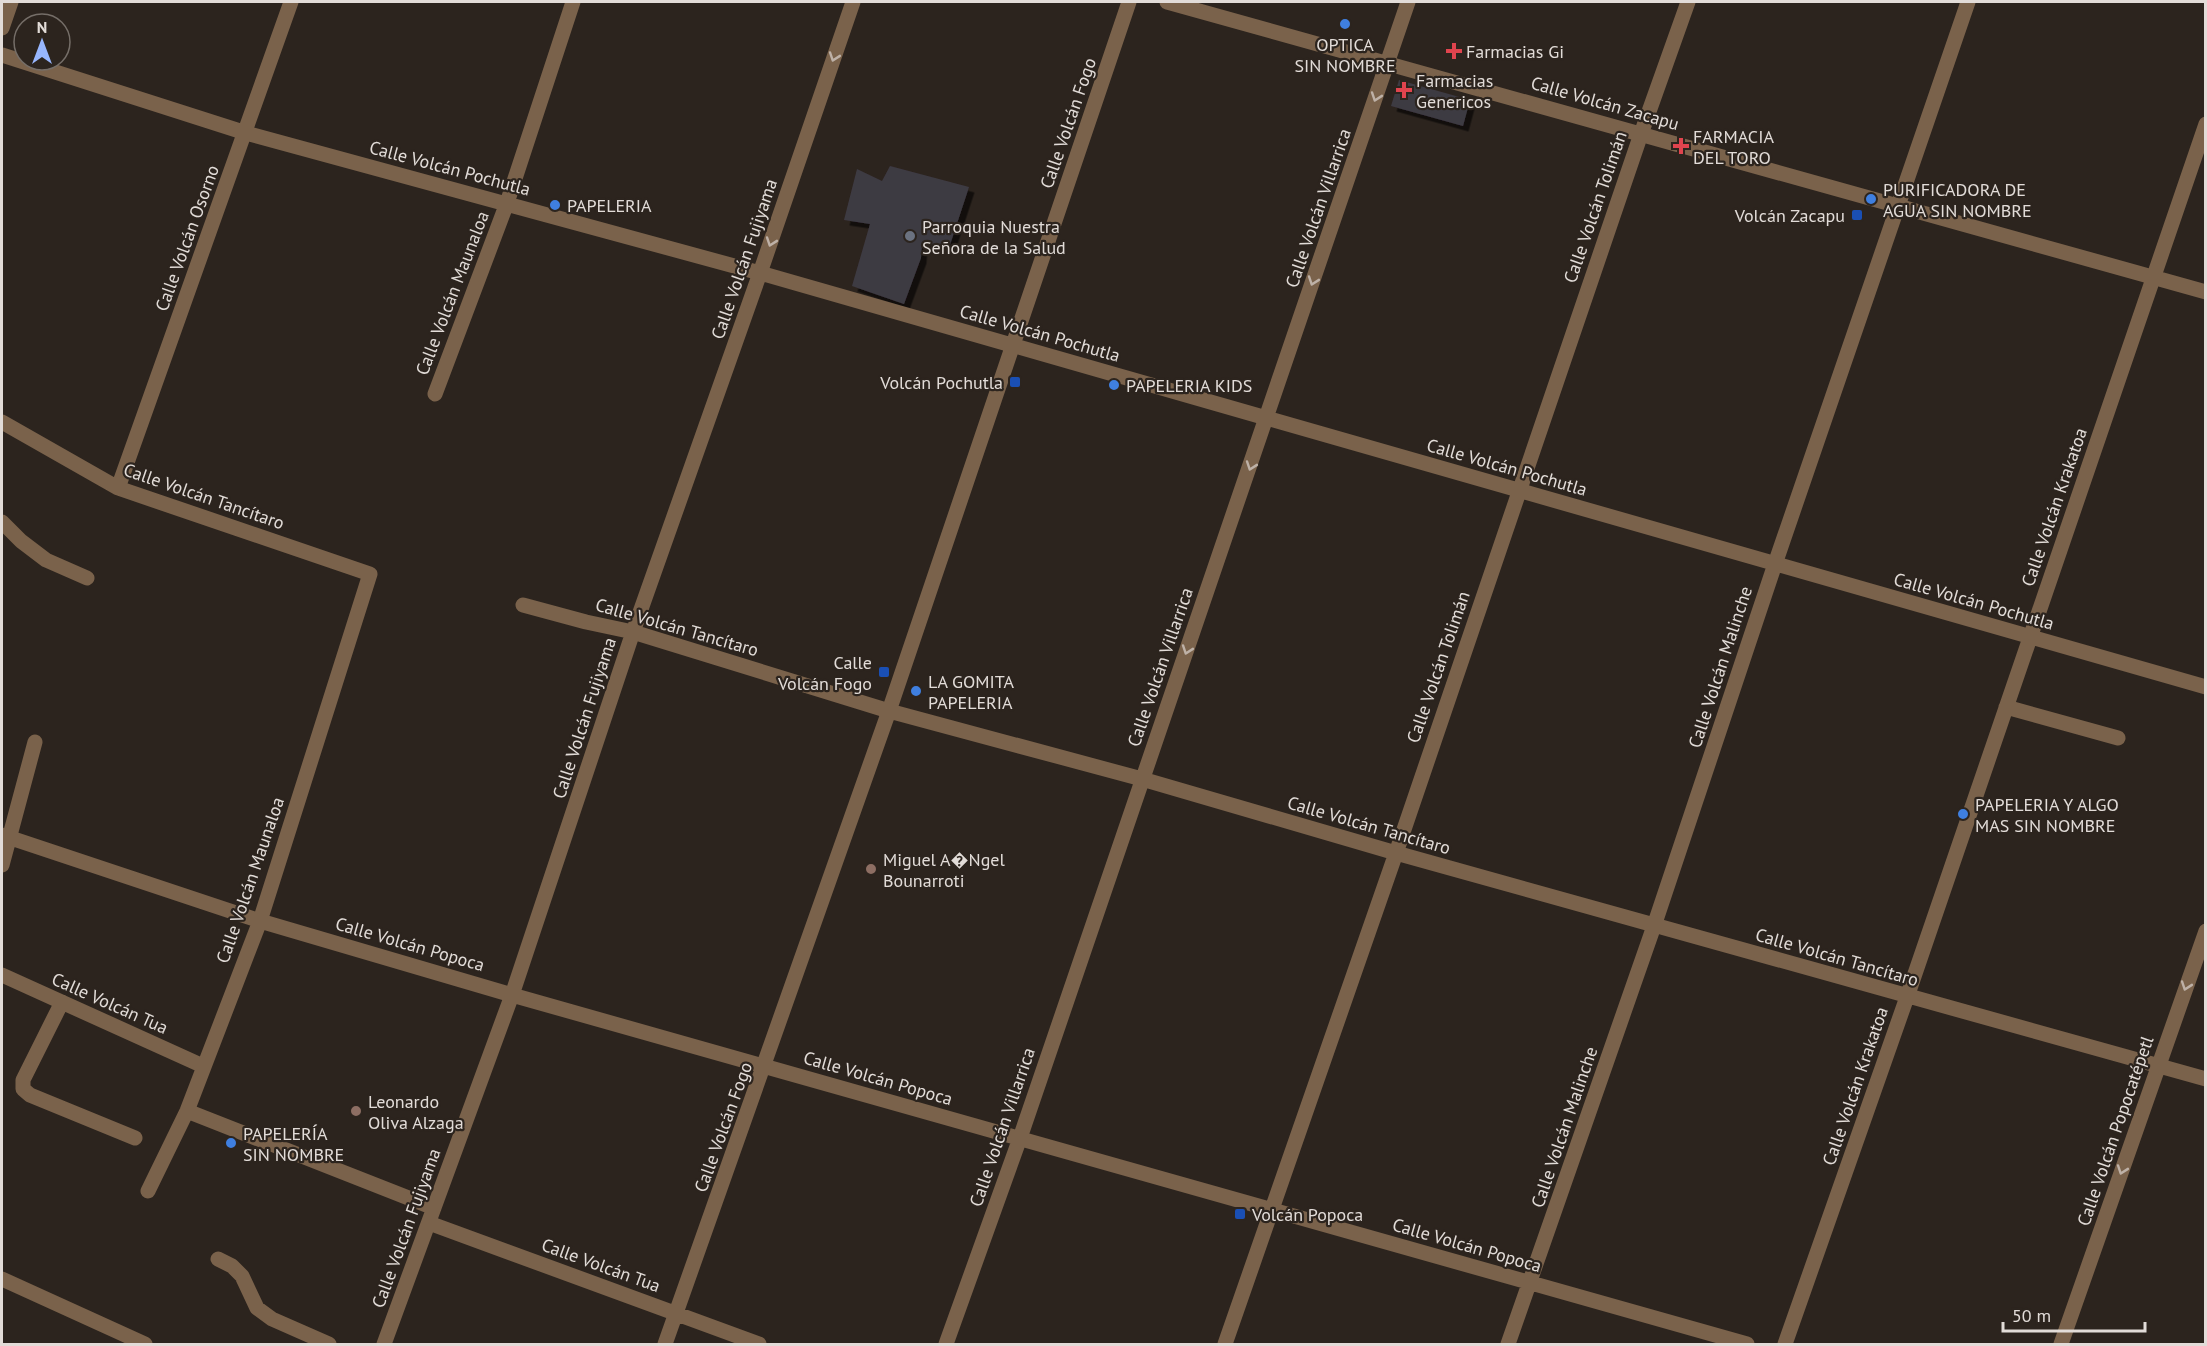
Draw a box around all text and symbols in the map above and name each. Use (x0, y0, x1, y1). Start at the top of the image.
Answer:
north arrow (12, 12, 72, 72)
text: N (37, 17, 47, 37)
marker: OPTICA SIN NOMBRE (1338, 17, 1352, 31)
place label: OPTICA SIN NOMBRE (1294, 33, 1396, 77)
place label: Farmacias Gi (1466, 40, 1564, 63)
marker: Farmacias Gi (1447, 44, 1461, 58)
one-way arrow (828, 51, 841, 62)
street label: Calle Volcán Fogo (1035, 55, 1101, 191)
place label: Farmacias Genericos (1416, 69, 1493, 113)
street label: Calle Volcán Zacapu (1528, 71, 1682, 135)
marker: Farmacias Genericos (1397, 83, 1411, 97)
one-way arrow (1371, 91, 1383, 102)
street label: Calle Volcán Villarrica (1280, 125, 1356, 291)
place label: FARMACIA DEL TORO (1693, 125, 1774, 169)
street label: Calle Volcán Tolimán (1558, 128, 1632, 286)
street label: Calle Volcán Pochutla (367, 135, 533, 201)
marker: FARMACIA DEL TORO (1674, 139, 1688, 153)
street label: Calle Volcán Osorno (150, 162, 224, 314)
street label: Calle Volcán Fujiyama (706, 176, 782, 342)
place label: PURIFICADORA DE AGUA SIN NOMBRE (1883, 178, 2032, 222)
marker: PURIFICADORA DE AGUA SIN NOMBRE (1864, 192, 1878, 206)
place label: PAPELERIA (567, 194, 652, 217)
marker: PAPELERIA (548, 198, 562, 212)
place label: Volcán Zacapu (1734, 204, 1845, 227)
street label: Calle Volcán Maunaloa (410, 208, 494, 378)
marker: Volcán Zacapu (1850, 208, 1864, 222)
place label: Parroquia Nuestra Señora de la Salud (922, 215, 1066, 259)
marker: Parroquia Nuestra Señora de la Salud (903, 229, 917, 243)
one-way arrow (766, 236, 779, 246)
one-way arrow (1308, 275, 1321, 286)
street label: Calle Volcán Pochutla (957, 299, 1123, 367)
place label: Volcán Pochutla (879, 371, 1003, 394)
place label: PAPELERIA KIDS (1126, 374, 1252, 397)
marker: Volcán Pochutla (1008, 375, 1022, 389)
marker: PAPELERIA KIDS (1107, 378, 1121, 392)
street label: Calle Volcán Krakatoa (2016, 425, 2092, 589)
street label: Calle Volcán Pochutla (1424, 433, 1590, 501)
street label: Calle Volcán Tancítaro (121, 458, 287, 534)
one-way arrow (1245, 460, 1258, 471)
street label: Calle Volcán Pochutla (1891, 567, 2057, 635)
street label: Calle Volcán Malinche (1683, 583, 1757, 751)
street label: Calle Volcán Villarrica (1122, 584, 1198, 750)
street label: Calle Volcán Tolimán (1401, 588, 1475, 746)
street label: Calle Volcán Tancítaro (593, 593, 761, 661)
street label: Calle Volcán Fujiyama (547, 635, 621, 801)
one-way arrow (1181, 644, 1194, 655)
place label: Calle Volcán Fogo (777, 651, 872, 695)
marker: Calle Volcán Fogo (877, 665, 891, 679)
place label: LA GOMITA PAPELERIA (928, 670, 1015, 714)
marker: LA GOMITA PAPELERIA (909, 684, 923, 698)
street label: Calle Volcán Tancítaro (1285, 791, 1453, 859)
place label: PAPELERIA Y ALGO MAS SIN NOMBRE (1975, 793, 2119, 837)
street label: Calle Volcán Maunaloa (211, 794, 289, 966)
marker: PAPELERIA Y ALGO MAS SIN NOMBRE (1956, 807, 1970, 821)
place label: Miguel A�Ngel Bounarroti (883, 848, 1006, 892)
marker: Miguel A�Ngel Bounarroti (864, 862, 878, 876)
street label: Calle Volcán Popoca (333, 912, 487, 976)
street label: Calle Volcán Tancítaro (1753, 923, 1921, 991)
street label: Calle Volcán Tua (48, 967, 172, 1039)
one-way arrow (2181, 980, 2194, 991)
street label: Calle Volcán Krakatoa (1817, 1004, 1893, 1168)
street label: Calle Volcán Popocatépetl (2072, 1032, 2159, 1229)
street label: Calle Volcán Malinche (1526, 1043, 1602, 1211)
street label: Calle Volcán Villarrica (964, 1044, 1040, 1210)
street label: Calle Volcán Popoca (801, 1046, 955, 1110)
street label: Calle Volcán Fogo (689, 1059, 757, 1195)
place label: Leonardo Oliva Alzaga (368, 1090, 464, 1134)
marker: Leonardo Oliva Alzaga (349, 1104, 363, 1118)
place label: PAPELERÍA SIN NOMBRE (243, 1122, 344, 1166)
marker: PAPELERÍA SIN NOMBRE (224, 1136, 238, 1150)
street label: Calle Volcán Fujiyama (366, 1145, 446, 1311)
one-way arrow (2117, 1165, 2130, 1175)
place label: Volcán Popoca (1251, 1203, 1363, 1226)
marker: Volcán Popoca (1233, 1207, 1247, 1221)
street label: Calle Volcán Popoca (1390, 1213, 1544, 1277)
street label: Calle Volcán Tua (538, 1233, 664, 1297)
scale bar (2003, 1295, 2146, 1333)
text: 50 m (2012, 1304, 2051, 1327)

